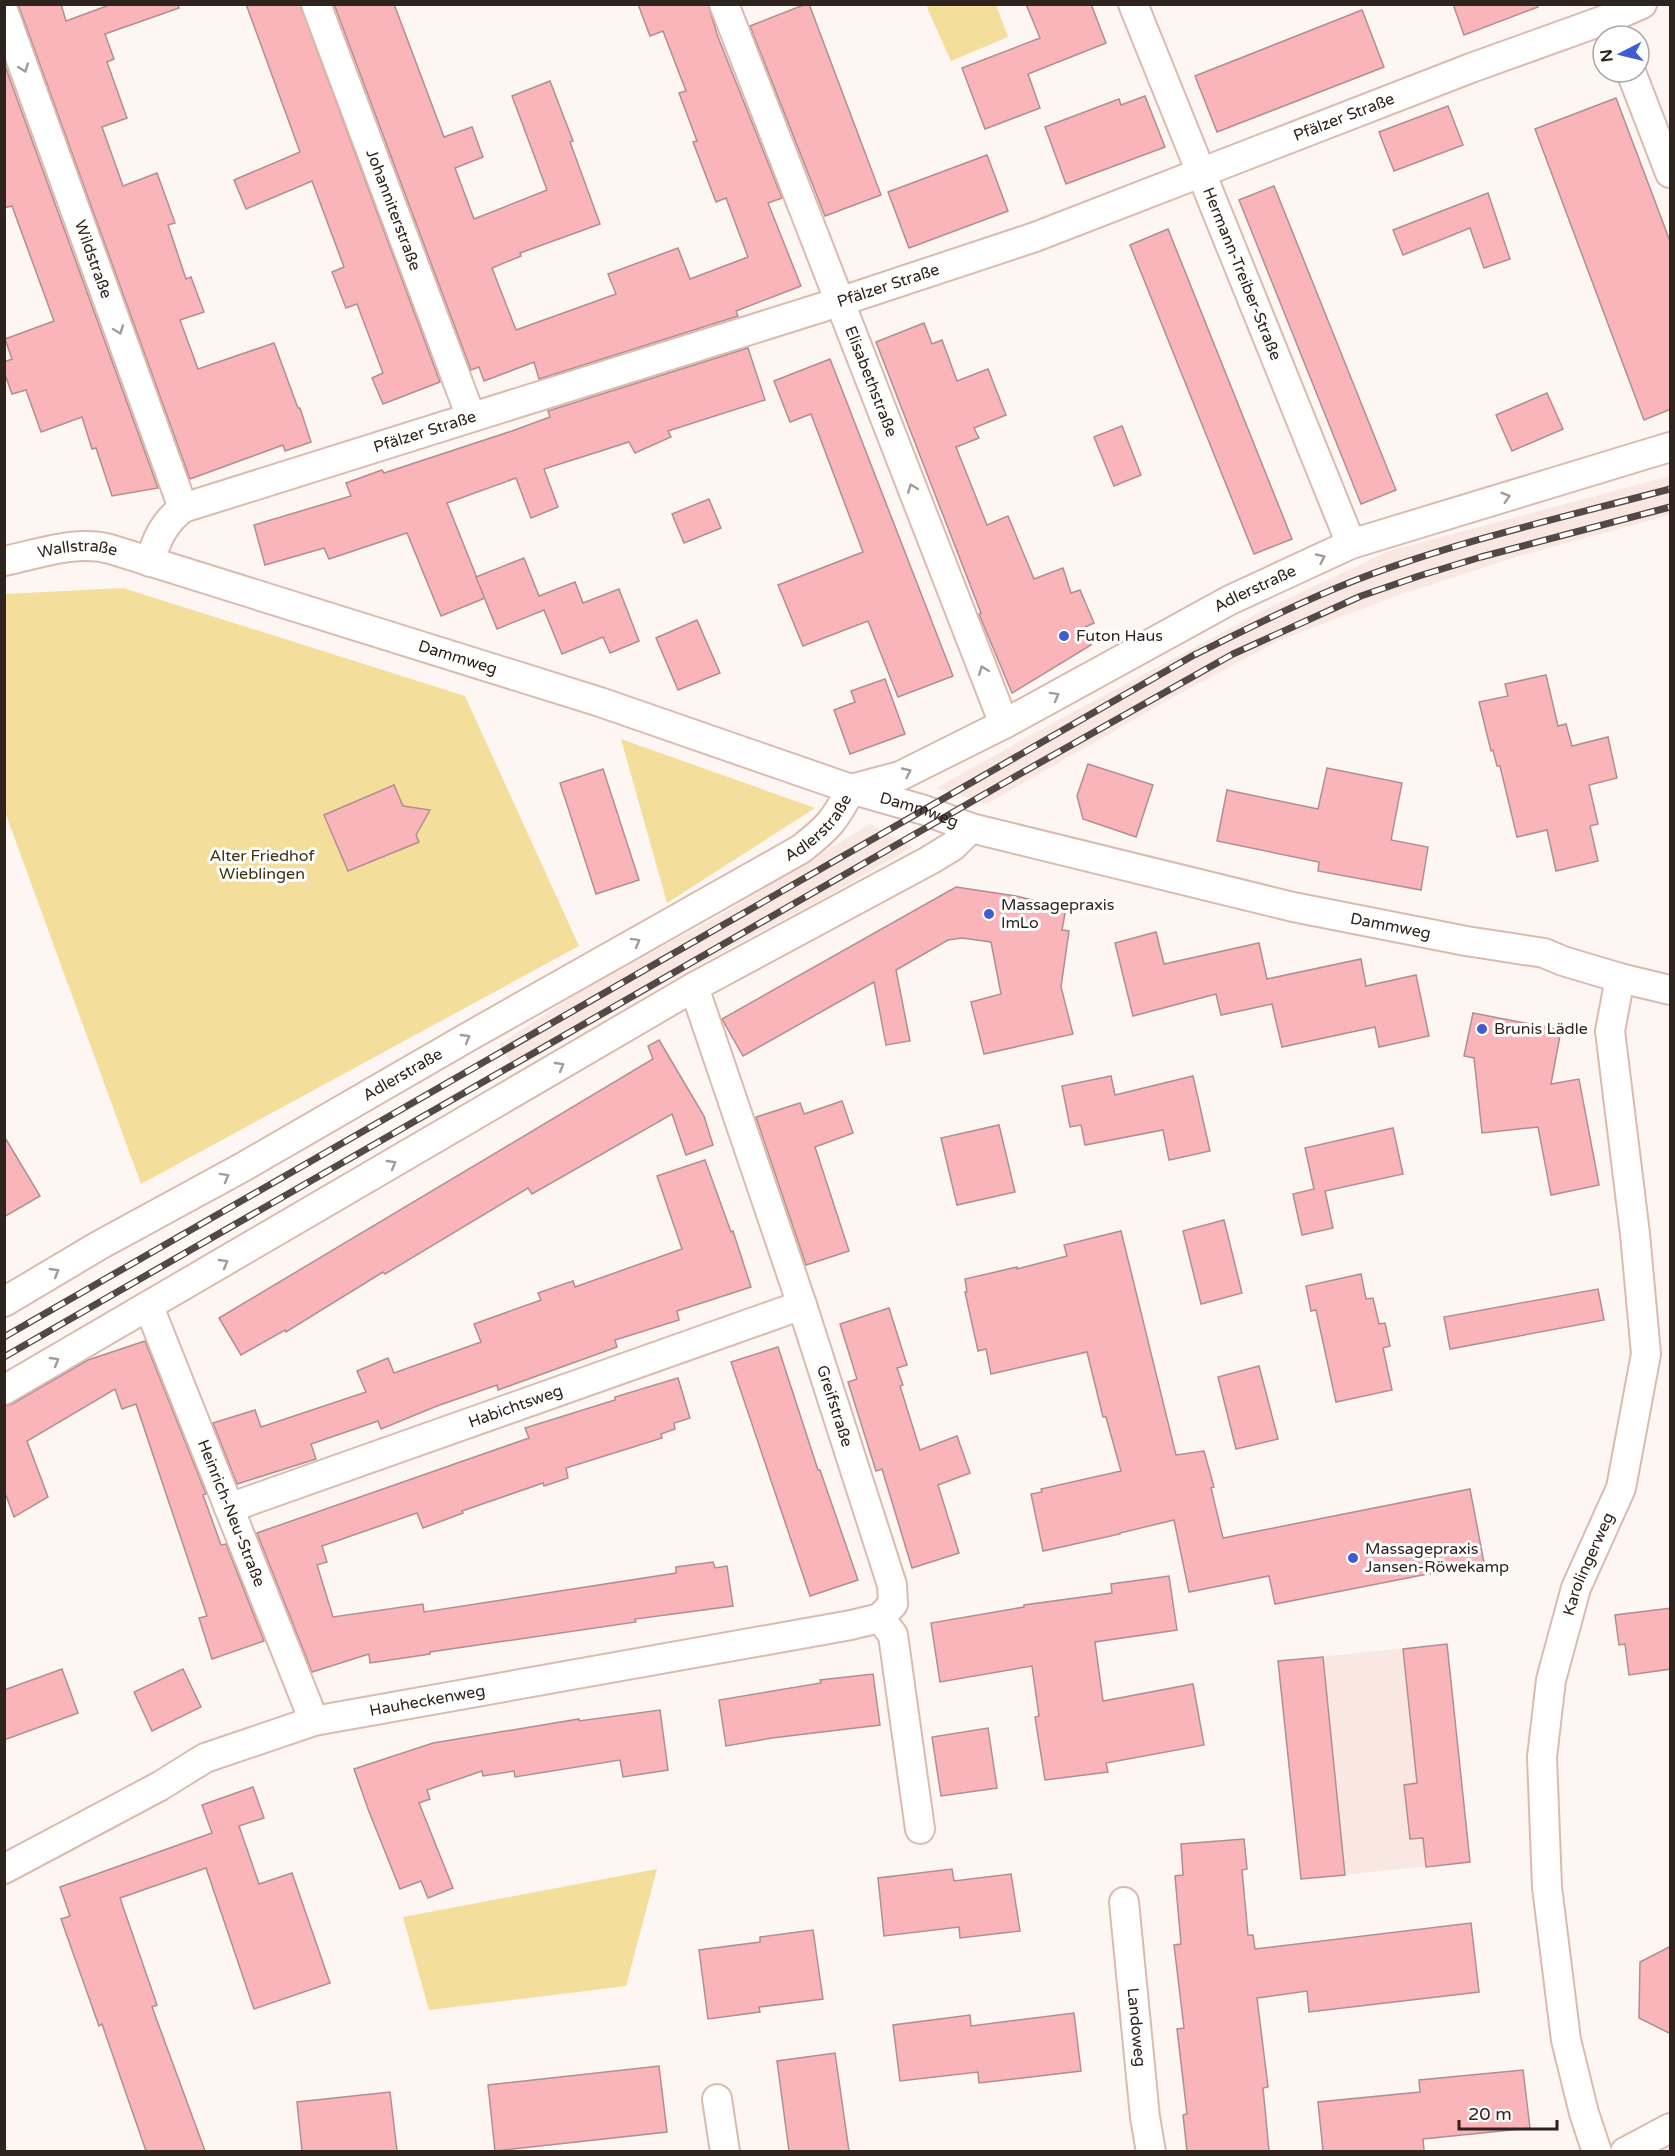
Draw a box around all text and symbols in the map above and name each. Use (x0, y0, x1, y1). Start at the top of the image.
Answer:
north arrow (1591, 24, 1651, 84)
text: N (1596, 48, 1618, 63)
one-way arrow (17, 62, 30, 73)
street label: Pfälzer Straße (1291, 89, 1397, 146)
street label: Johanniterstraße (361, 146, 425, 274)
street label: Hermann-Treiber-Straße (1198, 184, 1286, 363)
street label: Wildstraße (70, 218, 116, 301)
street label: Pfälzer Straße (834, 259, 942, 312)
street label: Elisabethstraße (840, 323, 901, 440)
one-way arrow (111, 325, 124, 335)
street label: Pfälzer Straße (371, 407, 479, 458)
one-way arrow (907, 483, 919, 494)
one-way arrow (1500, 492, 1511, 504)
street label: Wallstraße (36, 536, 120, 563)
one-way arrow (1315, 553, 1326, 565)
street label: Adlerstraße (1210, 561, 1299, 617)
place label: Futon Haus (1076, 626, 1163, 646)
marker: Futon Haus (1057, 629, 1071, 643)
street label: Dammweg (416, 636, 500, 679)
one-way arrow (978, 665, 990, 676)
one-way arrow (1049, 692, 1060, 703)
one-way arrow (900, 767, 911, 779)
street label: Dammweg (877, 788, 961, 832)
street label: Adlerstraße (781, 791, 856, 866)
park label: Alter Friedhof Wieblingen (209, 846, 316, 884)
place label: Massagepraxis ImLo (1001, 895, 1115, 933)
marker: Massagepraxis ImLo (982, 907, 996, 921)
street label: Dammweg (1348, 908, 1433, 944)
one-way arrow (630, 938, 641, 949)
place label: Brunis Lädle (1494, 1019, 1588, 1039)
marker: Brunis Lädle (1475, 1022, 1489, 1036)
one-way arrow (460, 1033, 470, 1045)
street label: Adlerstraße (359, 1044, 446, 1106)
one-way arrow (554, 1061, 564, 1073)
one-way arrow (386, 1160, 396, 1171)
one-way arrow (219, 1173, 229, 1184)
one-way arrow (218, 1258, 228, 1270)
one-way arrow (49, 1268, 59, 1280)
one-way arrow (49, 1356, 59, 1368)
street label: Greifstraße (812, 1363, 857, 1450)
street label: Habichtsweg (466, 1381, 565, 1432)
street label: Heinrich-Neu-Straße (193, 1437, 270, 1590)
street label: Karolingerweg (1559, 1509, 1619, 1618)
place label: Massagepraxis Jansen-Röwekamp (1365, 1539, 1509, 1577)
marker: Massagepraxis Jansen-Röwekamp (1346, 1551, 1360, 1565)
street label: Hauheckenweg (368, 1681, 487, 1721)
street label: Landoweg (1122, 1987, 1150, 2068)
scale bar (1459, 2093, 1556, 2131)
text: 20 m (1468, 2103, 1512, 2125)

